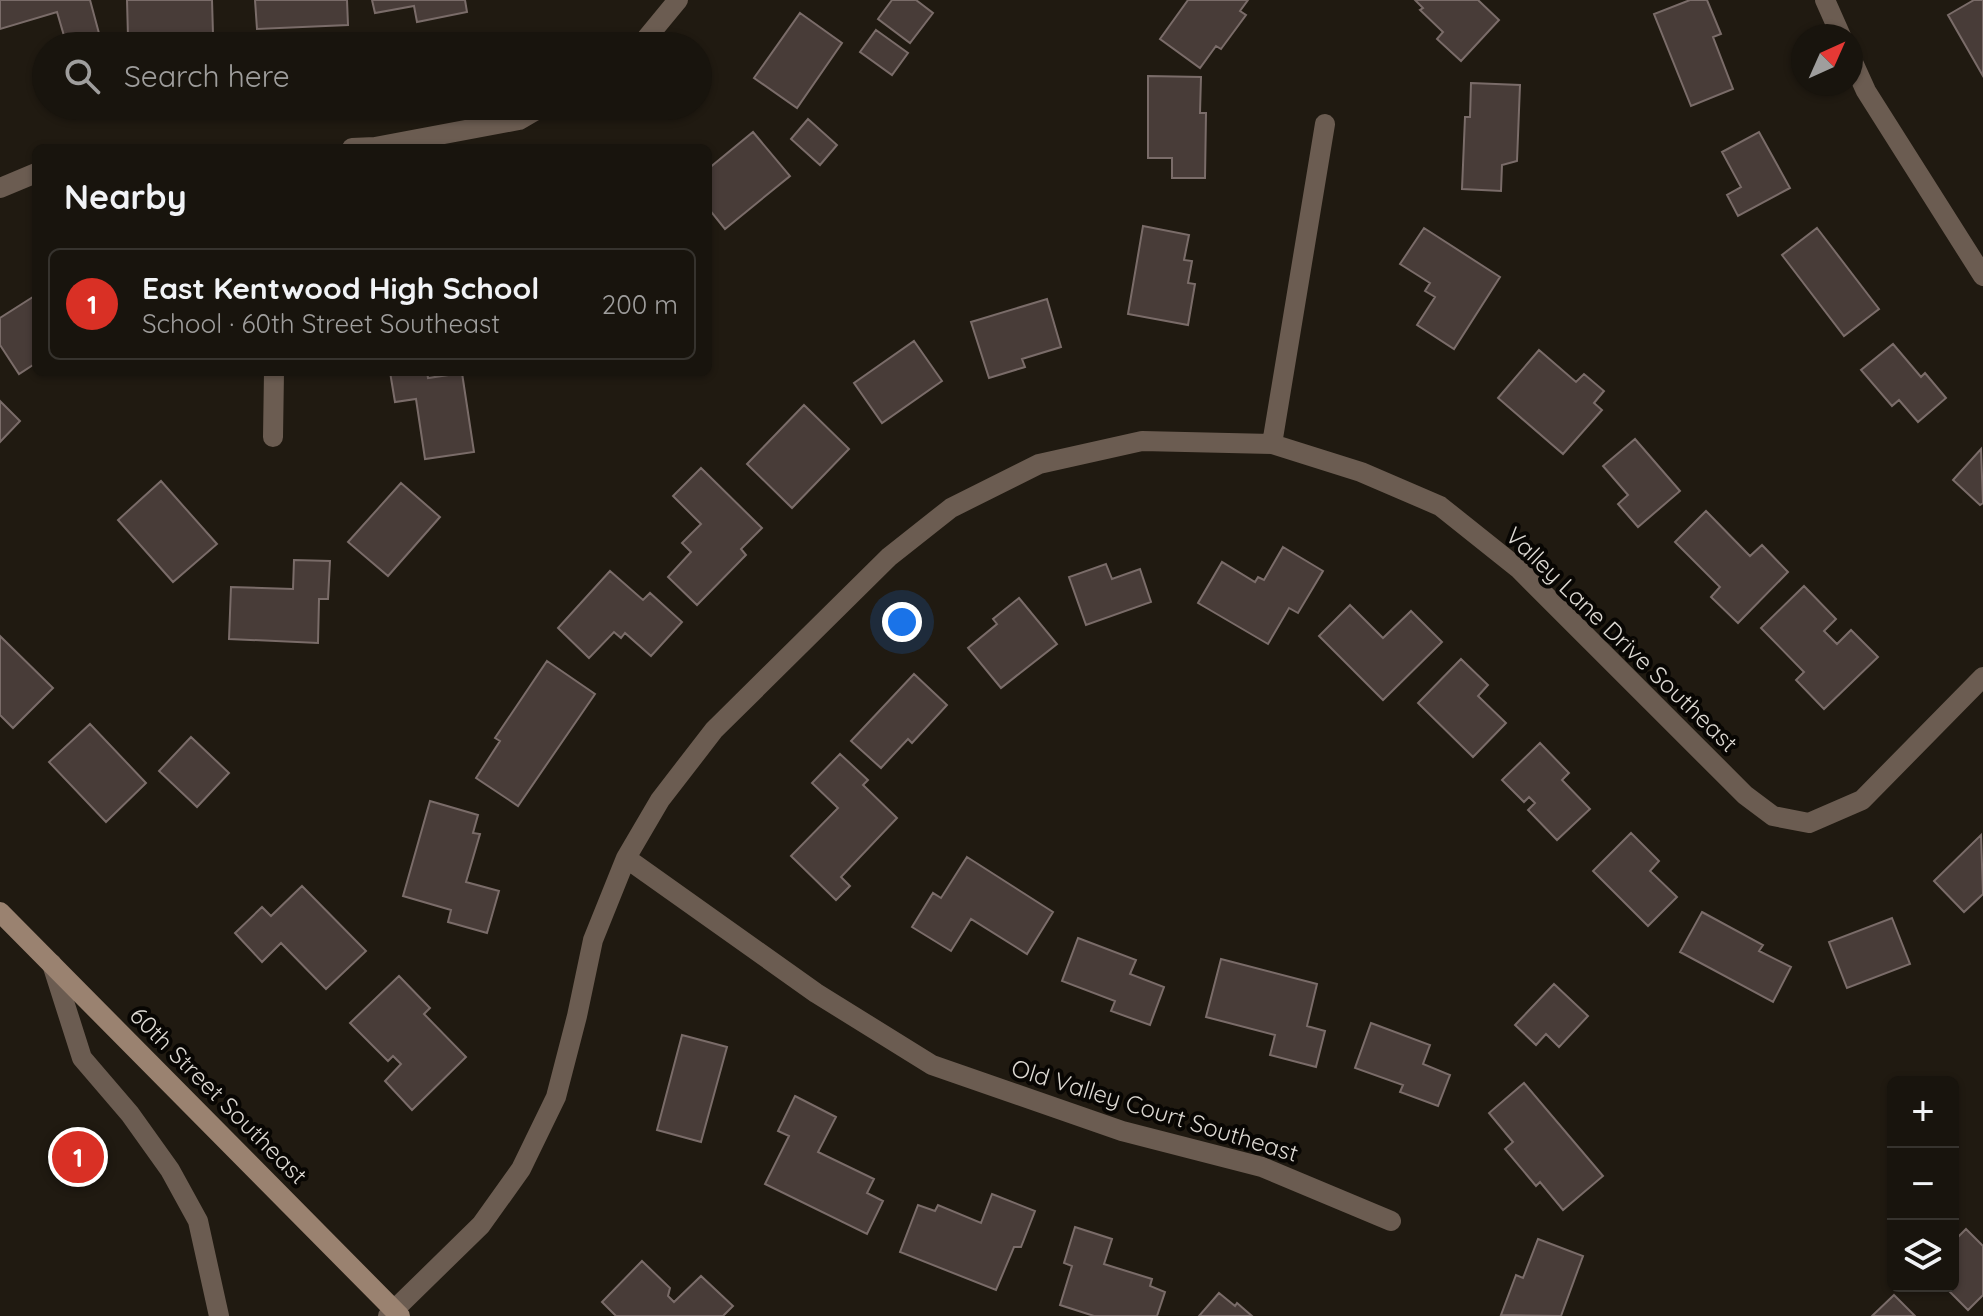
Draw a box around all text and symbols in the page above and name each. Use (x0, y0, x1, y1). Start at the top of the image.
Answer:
north arrow (1791, 24, 1863, 96)
search box (32, 32, 712, 120)
icon: search (60, 54, 104, 98)
text: Search here (124, 57, 290, 95)
text: Nearby (64, 175, 187, 218)
text: East Kentwood High School (142, 269, 539, 307)
text: 1 (87, 288, 97, 321)
text: 200 m (602, 288, 678, 321)
text: School · 60th Street Southeast (142, 307, 500, 340)
street label: Valley Lane Drive Southeast (1500, 520, 1744, 758)
your location (882, 602, 922, 642)
street label: 60th Street Southeast (124, 1000, 314, 1190)
street label: Old Valley Court Southeast (1008, 1052, 1302, 1168)
map controls (1887, 1076, 1959, 1292)
button: + (1887, 1076, 1959, 1148)
pin: 1 (52, 1127, 104, 1187)
button: − (1887, 1148, 1959, 1220)
button: layers (1887, 1220, 1959, 1292)

